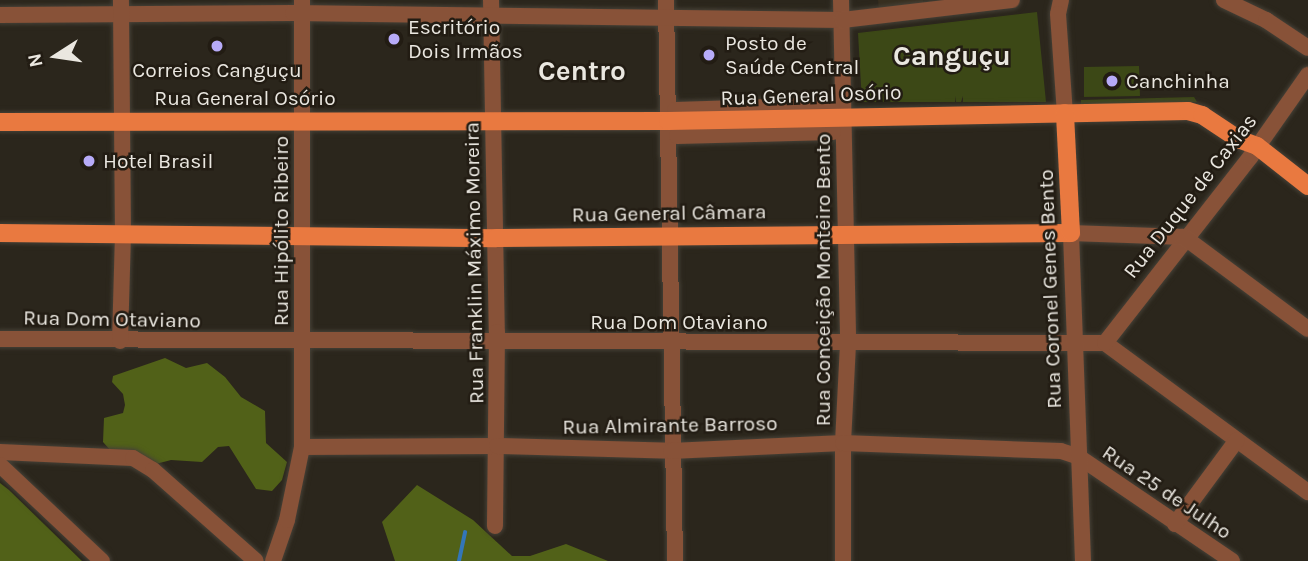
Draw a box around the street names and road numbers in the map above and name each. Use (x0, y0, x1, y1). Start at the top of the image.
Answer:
street label: Rua General Osório (720, 79, 902, 111)
street label: Rua General Osório (154, 85, 336, 111)
street label: Rua Duque de Caxias (1118, 109, 1262, 283)
street label: Rua Franklin Máximo Moreira (459, 122, 489, 404)
street label: Rua Conceição Monteiro Bento (810, 134, 836, 426)
street label: Rua Hipólito Ribeiro (268, 136, 294, 326)
street label: Rua Coronel Genes Bento (1033, 169, 1067, 409)
street label: Rua General Câmara (571, 199, 767, 227)
street label: Rua Dom Otaviano (23, 305, 201, 333)
street label: Rua Dom Otaviano (590, 309, 768, 335)
street label: Rua Almirante Barroso (562, 411, 778, 439)
street label: Rua 25 de Julho (1098, 439, 1236, 545)

